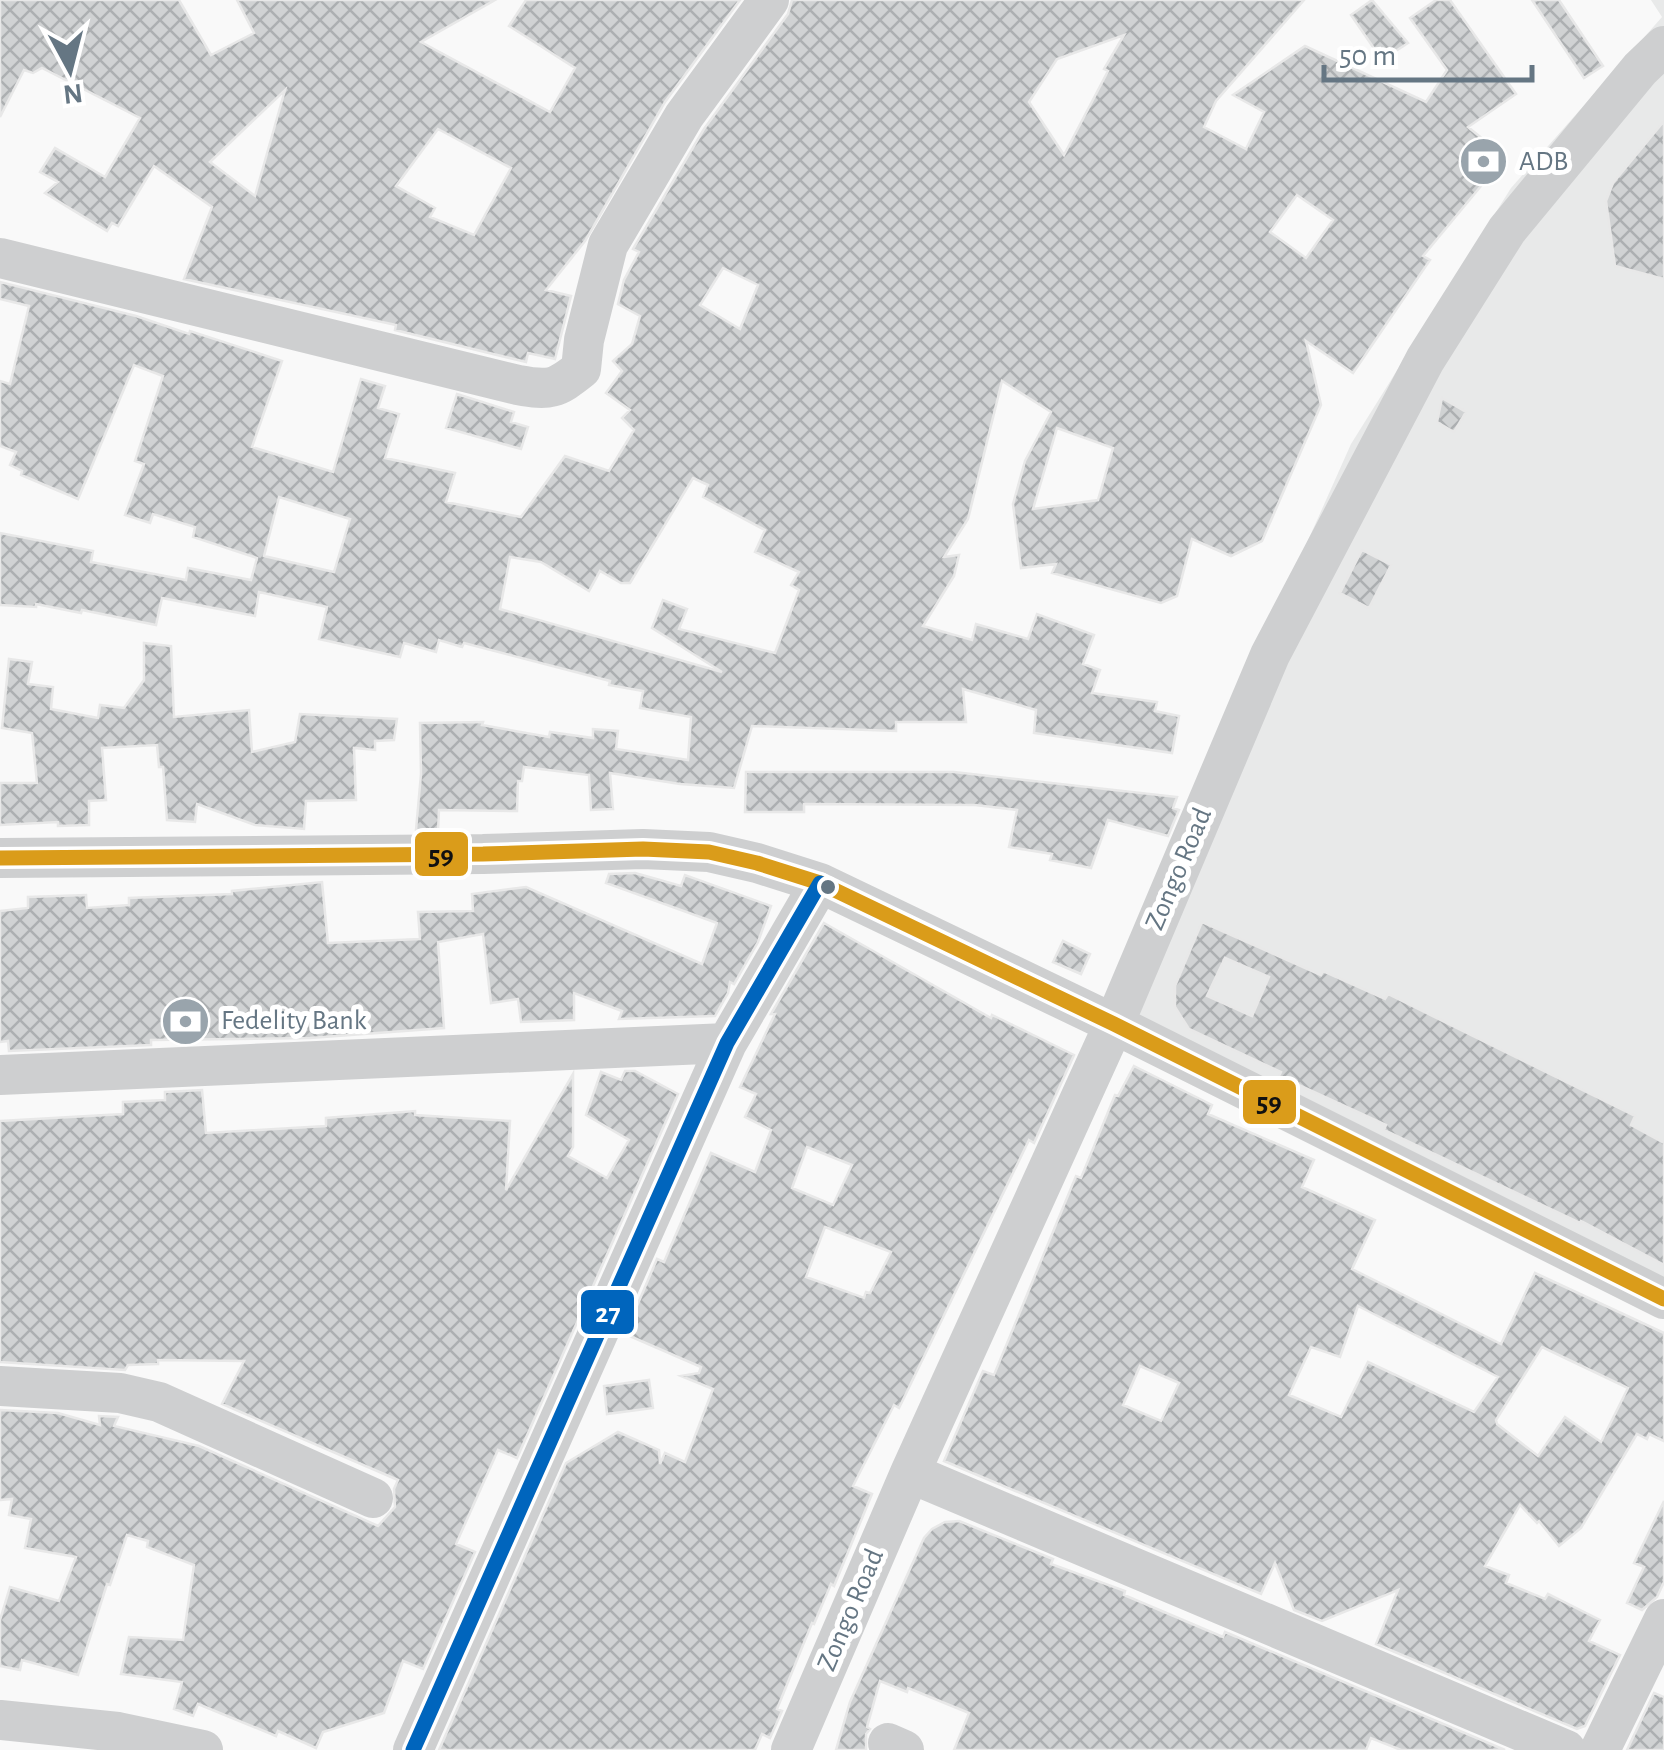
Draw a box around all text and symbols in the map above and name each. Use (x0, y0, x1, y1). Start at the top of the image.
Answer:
north arrow (20, 20, 120, 120)
scale bar (1324, 20, 1532, 82)
text: 50 m (1339, 41, 1396, 71)
text: N (61, 78, 84, 108)
bank icon: ADB (1458, 136, 1510, 188)
place label: ADB (1519, 148, 1568, 176)
street label: Zongo Road (1141, 804, 1217, 934)
line badge: 59 (413, 830, 470, 878)
text: 59 (428, 842, 454, 870)
unlabelled marker (818, 877, 838, 897)
bank icon: Fedelity Bank (160, 995, 212, 1047)
place label: Fedelity Bank (221, 1007, 367, 1035)
line badge: 59 (1241, 1078, 1298, 1126)
text: 59 (1256, 1089, 1282, 1117)
line badge: 27 (579, 1288, 636, 1336)
text: 27 (595, 1300, 621, 1328)
street label: Zongo Road (813, 1545, 889, 1675)

